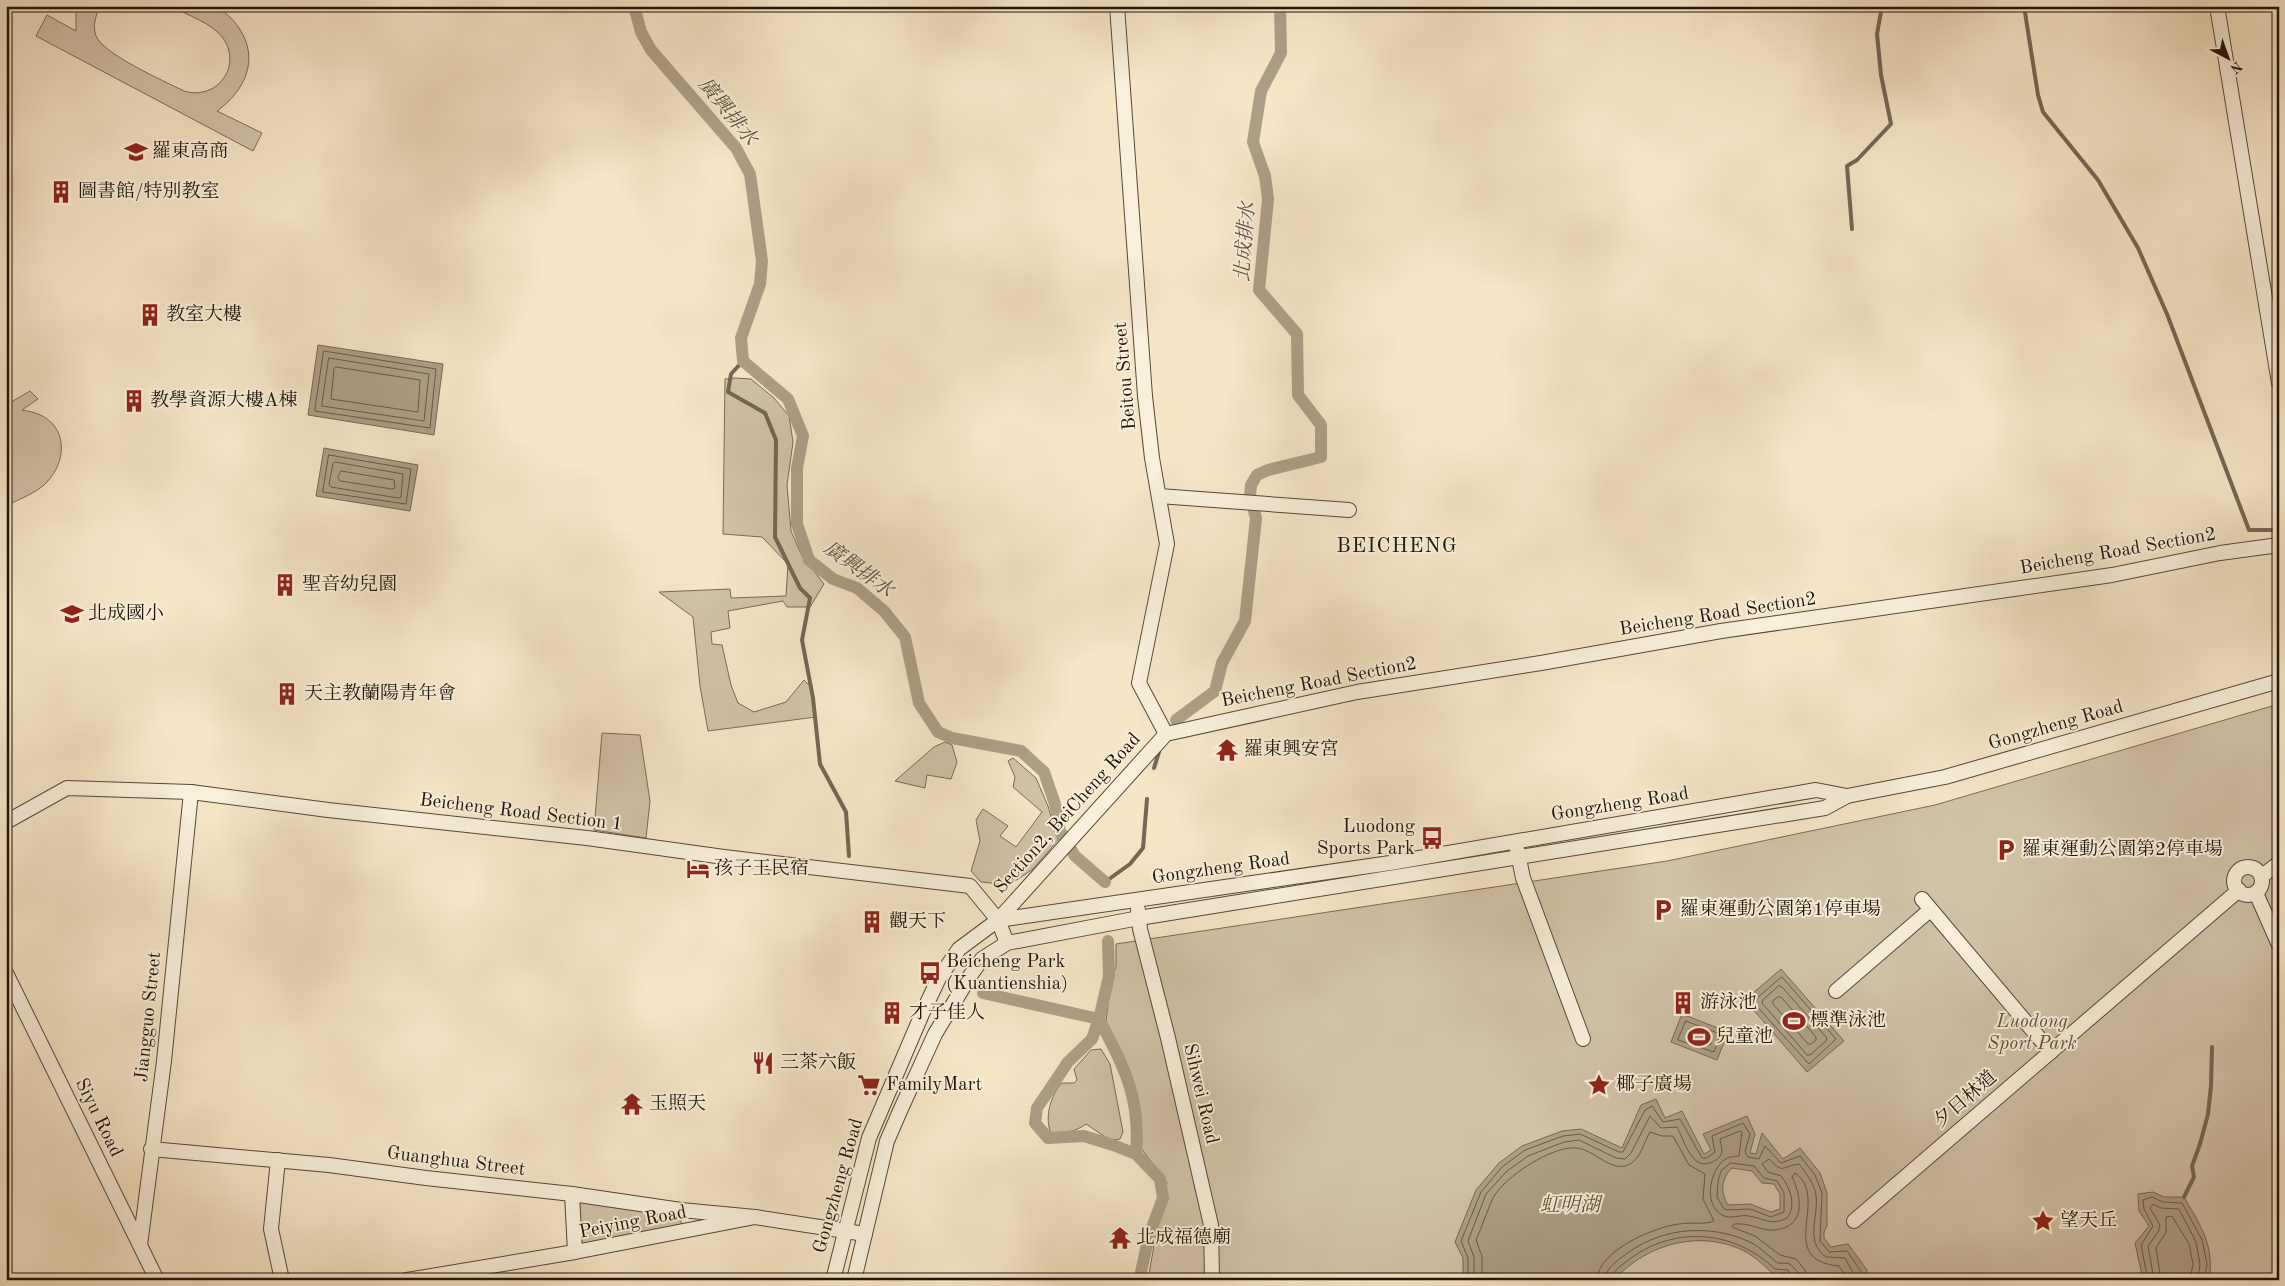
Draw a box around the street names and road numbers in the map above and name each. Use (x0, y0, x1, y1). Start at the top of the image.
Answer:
street label: Beitou Street (1112, 321, 1140, 431)
street label: Beicheng Road Section2 (2018, 525, 2218, 579)
street label: Beicheng Road Section2 (1618, 590, 1818, 640)
street label: Beicheng Road Section2 (1219, 655, 1419, 711)
street label: Gongzheng Road (1986, 698, 2126, 754)
street label: Section2, BeiCheng Road (991, 730, 1145, 898)
street label: Gongzheng Road (1550, 785, 1690, 825)
street label: Beicheng Road Section 1 (418, 791, 624, 835)
street label: Gongzheng Road (1151, 850, 1291, 888)
street label: Jiangguo Street (133, 951, 165, 1083)
street label: Sihwei Road (1179, 1042, 1221, 1146)
street label: 夕日林道 (1929, 1066, 2001, 1132)
street label: Siyu Road (71, 1076, 125, 1160)
street label: Gongzheng Road (811, 1116, 867, 1256)
street label: Guanghua Street (386, 1144, 526, 1180)
street label: Peiying Road (578, 1203, 688, 1243)

